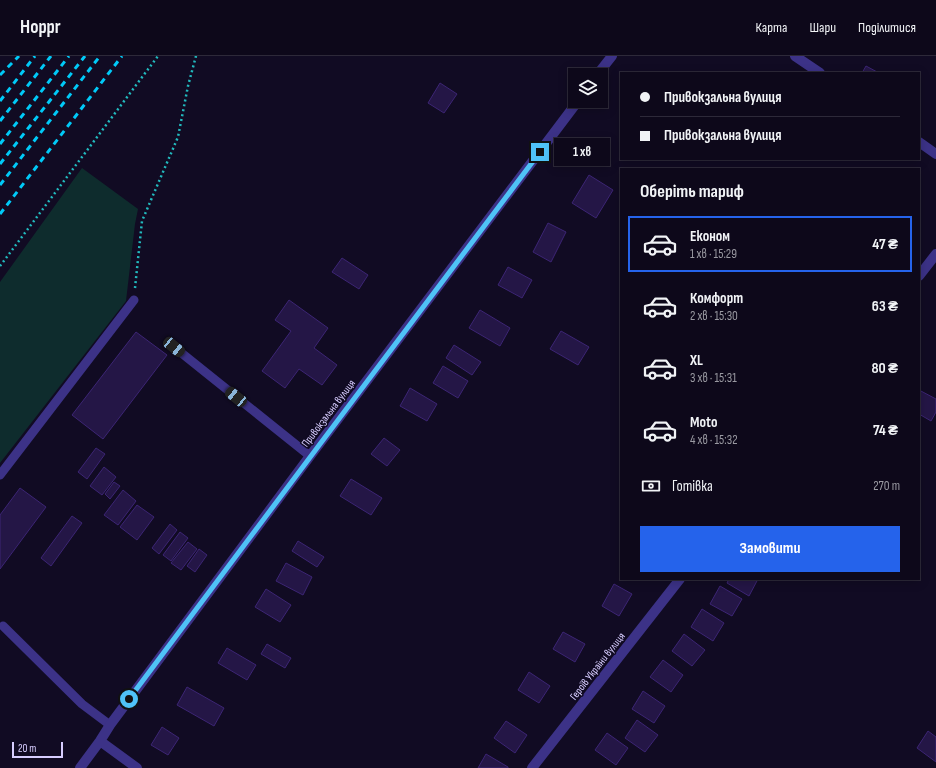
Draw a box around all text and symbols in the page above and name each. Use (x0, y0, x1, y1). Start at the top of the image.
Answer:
text: Hoppr (20, 16, 61, 39)
text: Карта (756, 19, 787, 36)
text: Шари (809, 19, 836, 36)
text: Поділитися (858, 19, 916, 36)
map controls (568, 68, 608, 108)
button: layers (568, 68, 608, 108)
text: Привокзальна вулиця (664, 88, 782, 107)
text: Привокзальна вулиця (664, 126, 782, 145)
callout: 1 хв (554, 138, 610, 166)
route end (531, 143, 549, 161)
text: 1 хв (573, 144, 591, 160)
text: Оберіть тариф (640, 181, 744, 202)
icon: car (642, 226, 678, 262)
text: Економ (690, 227, 730, 246)
text: 47 ₴ (872, 235, 898, 254)
text: 1 хв · 15:29 (690, 246, 737, 262)
icon: car (642, 288, 678, 324)
text: Комфорт (690, 289, 743, 308)
text: 63 ₴ (872, 297, 898, 316)
text: 2 хв · 15:30 (690, 308, 738, 324)
car (161, 335, 187, 359)
icon: car (642, 350, 678, 386)
text: XL (690, 351, 703, 370)
text: 80 ₴ (871, 359, 898, 378)
text: 3 хв · 15:31 (690, 370, 737, 386)
street label: Привокзальна вулиця (299, 377, 358, 450)
car (223, 385, 249, 409)
icon: car (642, 412, 678, 448)
text: Moto (690, 413, 717, 432)
text: 74 ₴ (873, 421, 898, 440)
text: 4 хв · 15:32 (690, 432, 738, 448)
icon: cash (640, 475, 662, 497)
text: Готівка (672, 477, 713, 496)
text: 270 m (873, 478, 900, 494)
button: Замовити (640, 526, 900, 572)
street label: Героїв України вулиця (567, 630, 628, 703)
route start (120, 690, 138, 708)
scale bar (12, 740, 63, 759)
text: 20 m (18, 742, 36, 755)

